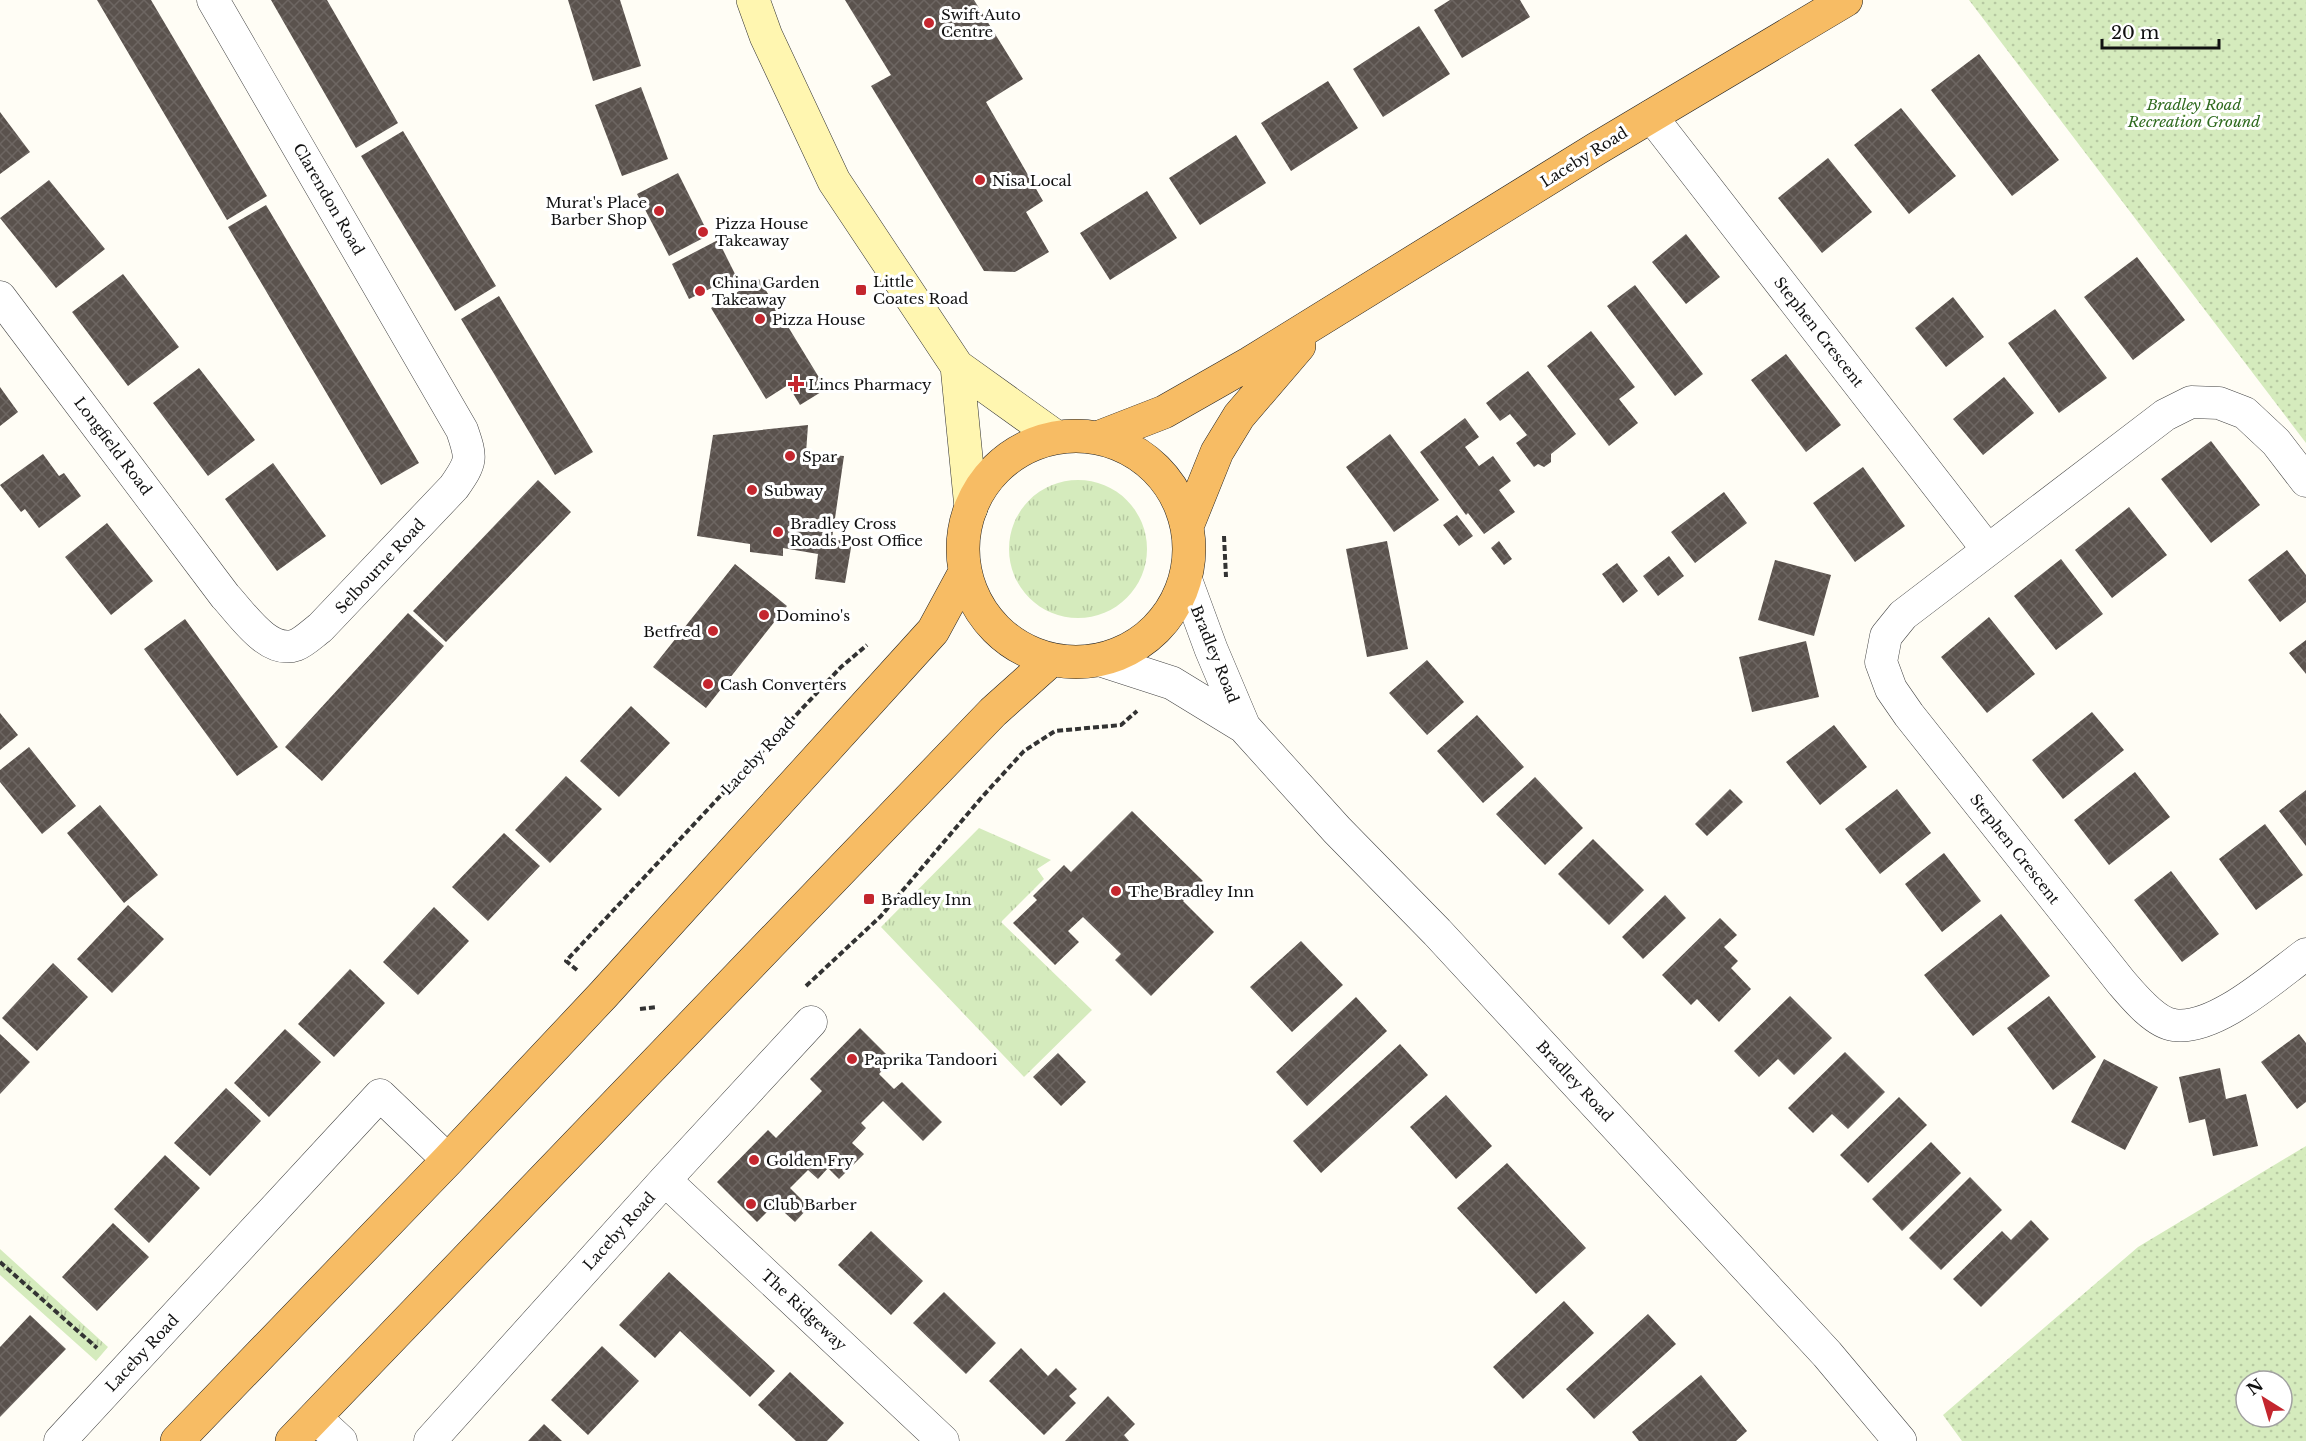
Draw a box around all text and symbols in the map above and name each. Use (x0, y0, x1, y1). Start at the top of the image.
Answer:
place label: Swift Auto Centre (941, 5, 1021, 41)
scale bar (2102, 12, 2219, 50)
marker: Swift Auto Centre (922, 16, 936, 30)
text: 20 m (2111, 22, 2159, 44)
park label: Bradley Road Recreation Ground (2127, 95, 2260, 131)
street label: Laceby Road (1537, 123, 1631, 191)
street label: Clarendon Road (289, 140, 369, 258)
place label: Nisa Local (992, 171, 1072, 190)
marker: Nisa Local (973, 173, 987, 187)
place label: Murat's Place Barber Shop (545, 193, 647, 229)
marker: Murat's Place Barber Shop (652, 204, 666, 218)
place label: Pizza House Takeaway (715, 214, 808, 250)
marker: Pizza House Takeaway (696, 225, 710, 239)
place label: Little Coates Road (873, 272, 968, 308)
place label: China Garden Takeaway (712, 273, 820, 309)
street label: Stephen Crescent (1770, 273, 1868, 391)
marker: Little Coates Road (854, 283, 868, 297)
marker: China Garden Takeaway (693, 284, 707, 298)
place label: Pizza House (772, 310, 865, 329)
marker: Pizza House (753, 312, 767, 326)
place label: Lincs Pharmacy (808, 375, 932, 394)
marker: Lincs Pharmacy (789, 377, 803, 391)
street label: Longfield Road (70, 393, 156, 499)
place label: Spar (802, 447, 838, 466)
marker: Spar (783, 449, 797, 463)
place label: Subway (764, 481, 824, 500)
marker: Subway (745, 483, 759, 497)
street label: Selbourne Road (331, 514, 429, 618)
place label: Bradley Cross Roads Post Office (790, 514, 923, 550)
marker: Bradley Cross Roads Post Office (771, 525, 785, 539)
street label: Bradley Road (1187, 602, 1243, 706)
place label: Domino's (776, 606, 850, 625)
marker: Domino's (757, 608, 771, 622)
place label: Betfred (643, 622, 701, 641)
marker: Betfred (706, 624, 720, 638)
place label: Cash Converters (720, 675, 847, 694)
marker: Cash Converters (701, 677, 715, 691)
street label: Laceby Road (717, 713, 799, 799)
street label: Stephen Crescent (1966, 790, 2064, 908)
place label: The Bradley Inn (1128, 882, 1254, 901)
marker: The Bradley Inn (1109, 884, 1123, 898)
place label: Bradley Inn (881, 890, 972, 909)
marker: Bradley Inn (862, 892, 876, 906)
street label: Bradley Road (1533, 1037, 1617, 1125)
place label: Paprika Tandoori (864, 1050, 997, 1069)
marker: Paprika Tandoori (845, 1052, 859, 1066)
place label: Golden Fry (766, 1151, 854, 1170)
marker: Golden Fry (747, 1153, 761, 1167)
street label: Laceby Road (579, 1188, 659, 1274)
place label: Club Barber (763, 1195, 857, 1214)
marker: Club Barber (744, 1197, 758, 1211)
street label: The Ridgeway (757, 1266, 851, 1355)
street label: Laceby Road (101, 1310, 183, 1396)
north arrow (2234, 1369, 2294, 1429)
text: N (2243, 1375, 2267, 1400)

